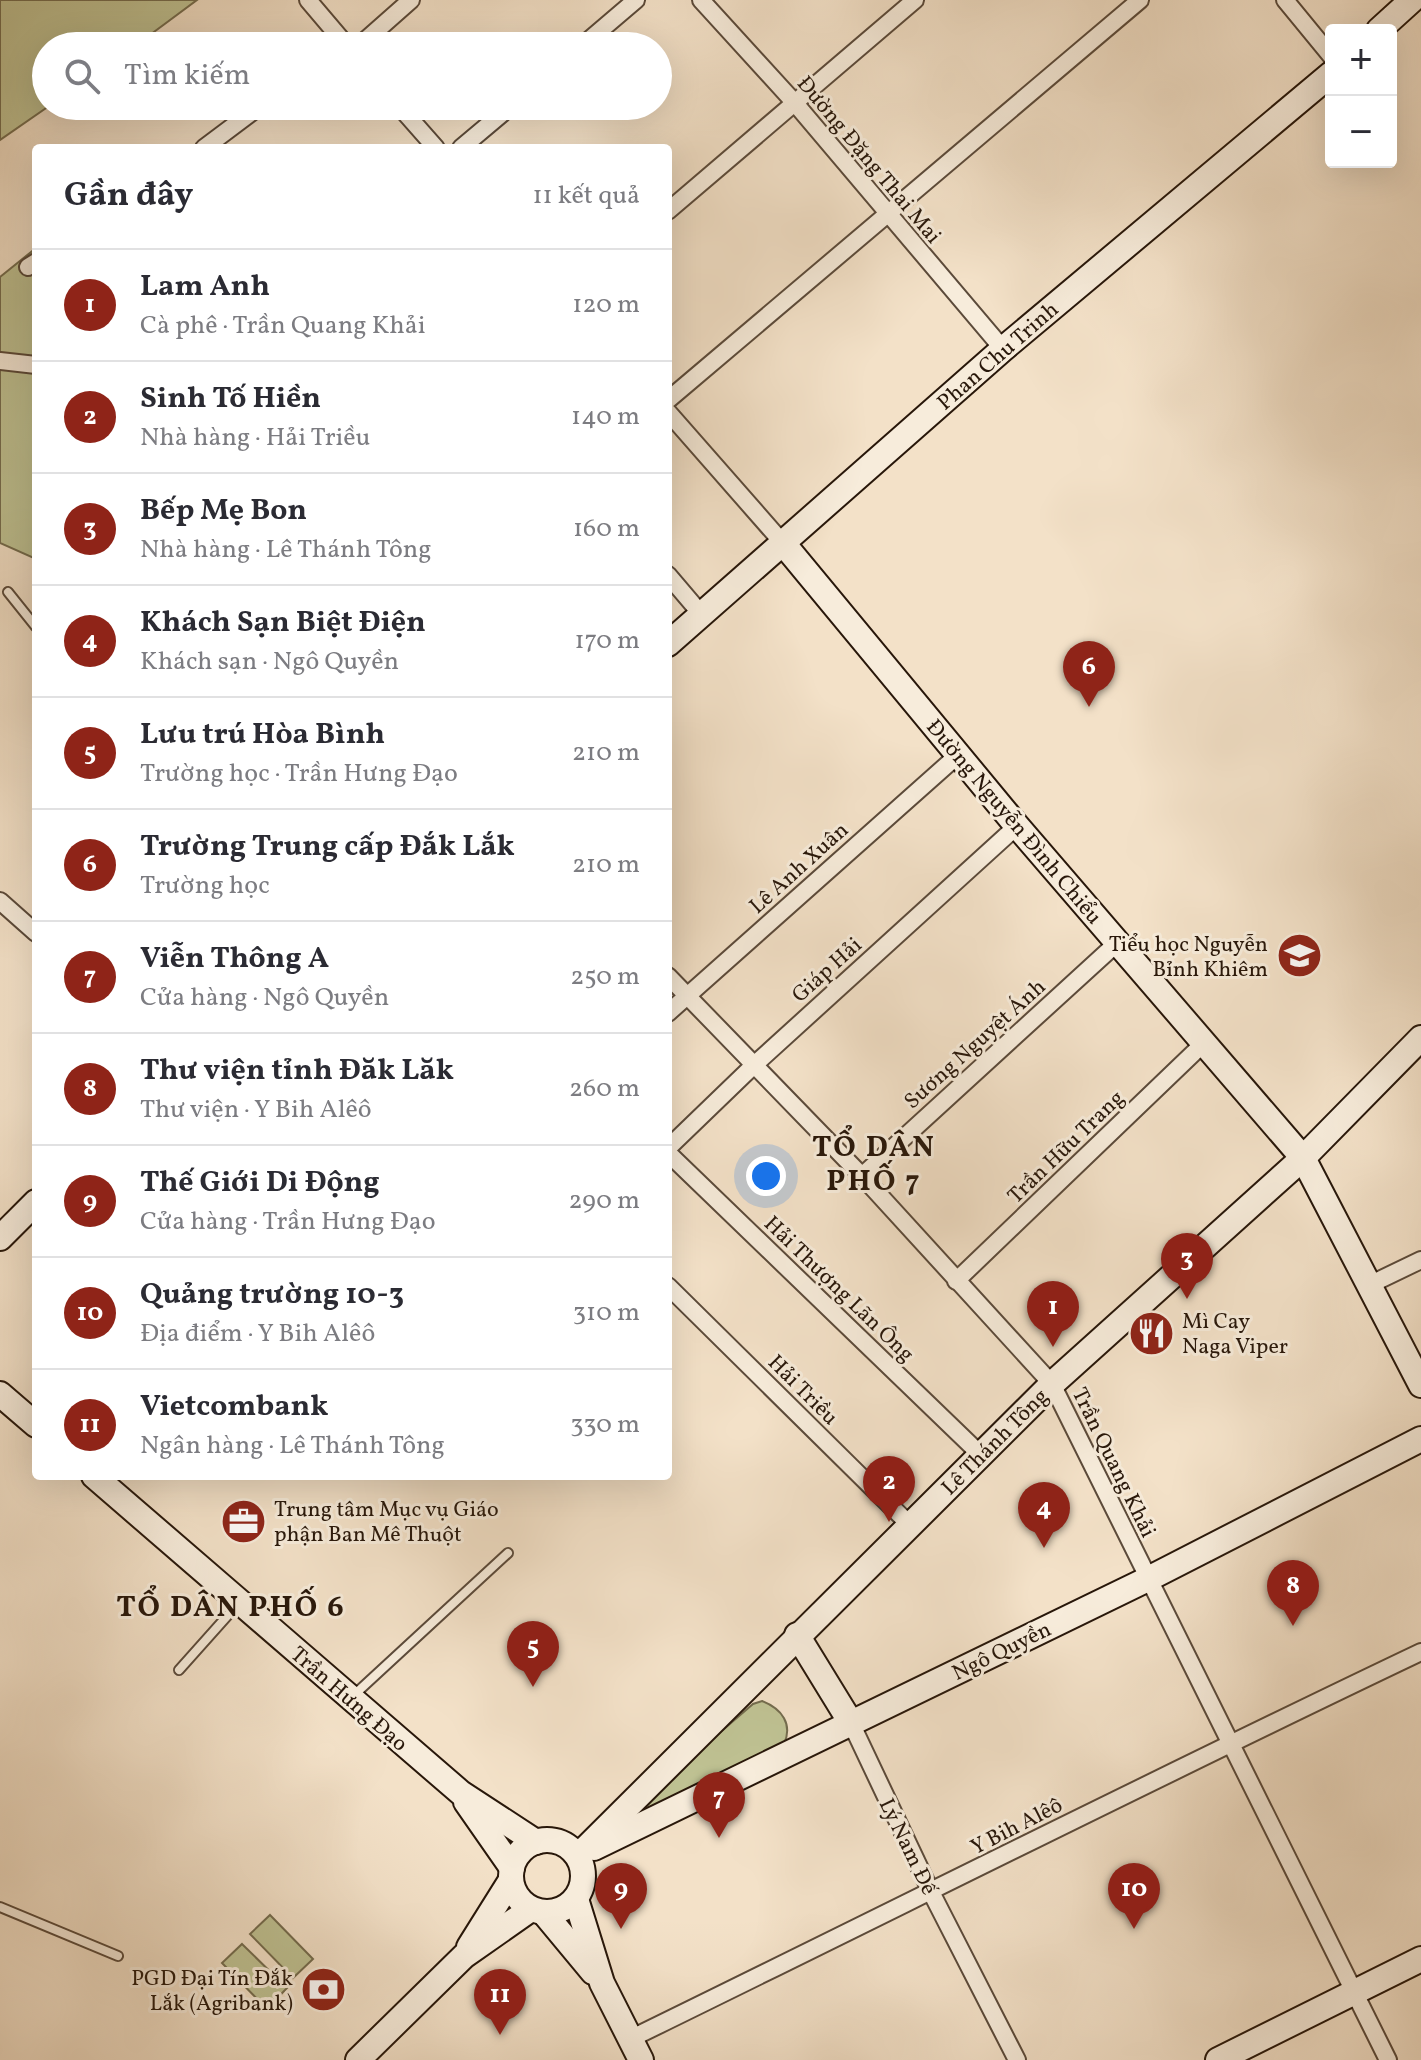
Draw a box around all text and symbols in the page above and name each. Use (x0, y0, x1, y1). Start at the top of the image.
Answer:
map controls (1325, 24, 1397, 168)
button: + (1325, 24, 1397, 96)
search box (32, 32, 672, 120)
icon: search (60, 54, 104, 98)
text: Tìm kiếm (124, 55, 250, 97)
street label: Đường Đặng Thai Mai (788, 70, 948, 251)
button: − (1325, 96, 1397, 168)
text: Gần đây (64, 173, 193, 220)
text: 11 kết quả (532, 178, 640, 214)
text: Lam Anh (140, 266, 270, 308)
text: 1 (85, 287, 95, 323)
text: 120 m (572, 287, 640, 323)
street label: Phan Chu Trinh (931, 295, 1066, 418)
text: Cà phê · Trần Quang Khải (140, 308, 426, 344)
text: Sinh Tố Hiền (140, 378, 321, 420)
text: 2 (83, 399, 97, 435)
text: 140 m (571, 399, 640, 435)
text: Nhà hàng · Hải Triều (140, 420, 370, 456)
text: Bếp Mẹ Bon (140, 490, 307, 532)
text: 3 (83, 511, 97, 547)
text: 160 m (573, 511, 640, 547)
text: Nhà hàng · Lê Thánh Tông (140, 532, 432, 568)
text: Khách Sạn Biệt Điện (140, 602, 426, 644)
text: 4 (82, 623, 98, 659)
text: 170 m (575, 623, 640, 659)
pin: 6 (1063, 641, 1115, 707)
text: Khách sạn · Ngô Quyền (140, 644, 399, 680)
street label: Đường Nguyễn Đình Chiểu (918, 713, 1108, 932)
text: Lưu trú Hòa Bình (140, 714, 385, 756)
text: 5 (84, 735, 96, 771)
text: 210 m (572, 735, 640, 771)
text: Trường học · Trần Hưng Đạo (140, 756, 458, 792)
street label: Lê Anh Xuân (743, 816, 856, 922)
text: Trường Trung cấp Đắk Lắk (140, 826, 515, 868)
text: 6 (83, 847, 97, 883)
text: 210 m (572, 847, 640, 883)
text: Trường học (140, 868, 270, 904)
place label: Tiểu học Nguyễn Bỉnh Khiêm (1109, 930, 1268, 986)
street label: Giáp Hải (786, 931, 870, 1011)
school or university icon: Tiểu học Nguyễn Bỉnh Khiêm (1275, 932, 1323, 980)
text: Viễn Thông A (140, 938, 329, 980)
text: 7 (84, 959, 96, 995)
text: 250 m (570, 959, 640, 995)
street label: Sương Nguyệt Ánh (898, 973, 1053, 1117)
text: Cửa hàng · Ngô Quyền (140, 980, 389, 1016)
text: Thư viện tỉnh Đăk Lăk (140, 1050, 454, 1092)
text: 8 (83, 1071, 97, 1107)
text: 260 m (569, 1071, 640, 1107)
street label: Trần Hữu Trang (1001, 1084, 1132, 1212)
text: Thư viện · Y Bih Alêô (140, 1092, 372, 1128)
district label: TỔ DÂN PHỐ 7 (812, 1124, 936, 1203)
your location (746, 1156, 786, 1196)
text: Thế Giới Di Động (140, 1162, 380, 1204)
text: 9 (83, 1183, 97, 1219)
text: 290 m (568, 1183, 640, 1219)
text: Cửa hàng · Trần Hưng Đạo (140, 1204, 436, 1240)
street label: Hải Thượng Lãn Ông (756, 1210, 920, 1370)
pin: 3 (1161, 1233, 1213, 1299)
text: Quảng trường 10-3 (140, 1274, 404, 1316)
pin: 1 (1027, 1281, 1079, 1347)
text: 10 (77, 1295, 103, 1331)
text: 310 m (573, 1295, 640, 1331)
place label: Mì Cay Naga Viper (1182, 1307, 1288, 1363)
restaurant icon: Mì Cay Naga Viper (1127, 1309, 1175, 1357)
text: Địa điểm · Y Bih Alêô (140, 1316, 375, 1352)
street label: Hải Triều (760, 1348, 845, 1433)
street label: Lê Thánh Tông (935, 1382, 1056, 1503)
street label: Trần Quang Khải (1063, 1383, 1163, 1543)
text: Vietcombank (140, 1386, 328, 1428)
text: 11 (80, 1407, 100, 1443)
text: 330 m (570, 1407, 640, 1443)
text: Ngân hàng · Lê Thánh Tông (140, 1428, 445, 1464)
pin: 2 (863, 1456, 915, 1522)
pin: 4 (1018, 1482, 1070, 1548)
place label: Trung tâm Mục vụ Giáo phận Ban Mê Thuột (274, 1495, 499, 1551)
office icon: Trung tâm Mục vụ Giáo phận Ban Mê Thuột (219, 1497, 267, 1545)
pin: 8 (1267, 1560, 1319, 1626)
district label: TỔ DÂN PHỐ 6 (116, 1584, 346, 1629)
street label: Ngô Quyền (947, 1615, 1057, 1690)
pin: 5 (507, 1621, 559, 1687)
street label: Trần Hưng Đạo (283, 1640, 414, 1760)
pin: 7 (693, 1772, 745, 1838)
street label: Y Bih Alêô (966, 1791, 1069, 1864)
street label: Lý Nam Đế (870, 1794, 944, 1901)
pin: 9 (595, 1863, 647, 1929)
pin: 10 (1108, 1863, 1160, 1929)
place label: PGD Đại Tín Đắk Lắk (Agribank) (131, 1964, 293, 2020)
bank icon: PGD Đại Tín Đắk Lắk (Agribank) (300, 1966, 348, 2014)
pin: 11 (474, 1969, 526, 2035)

